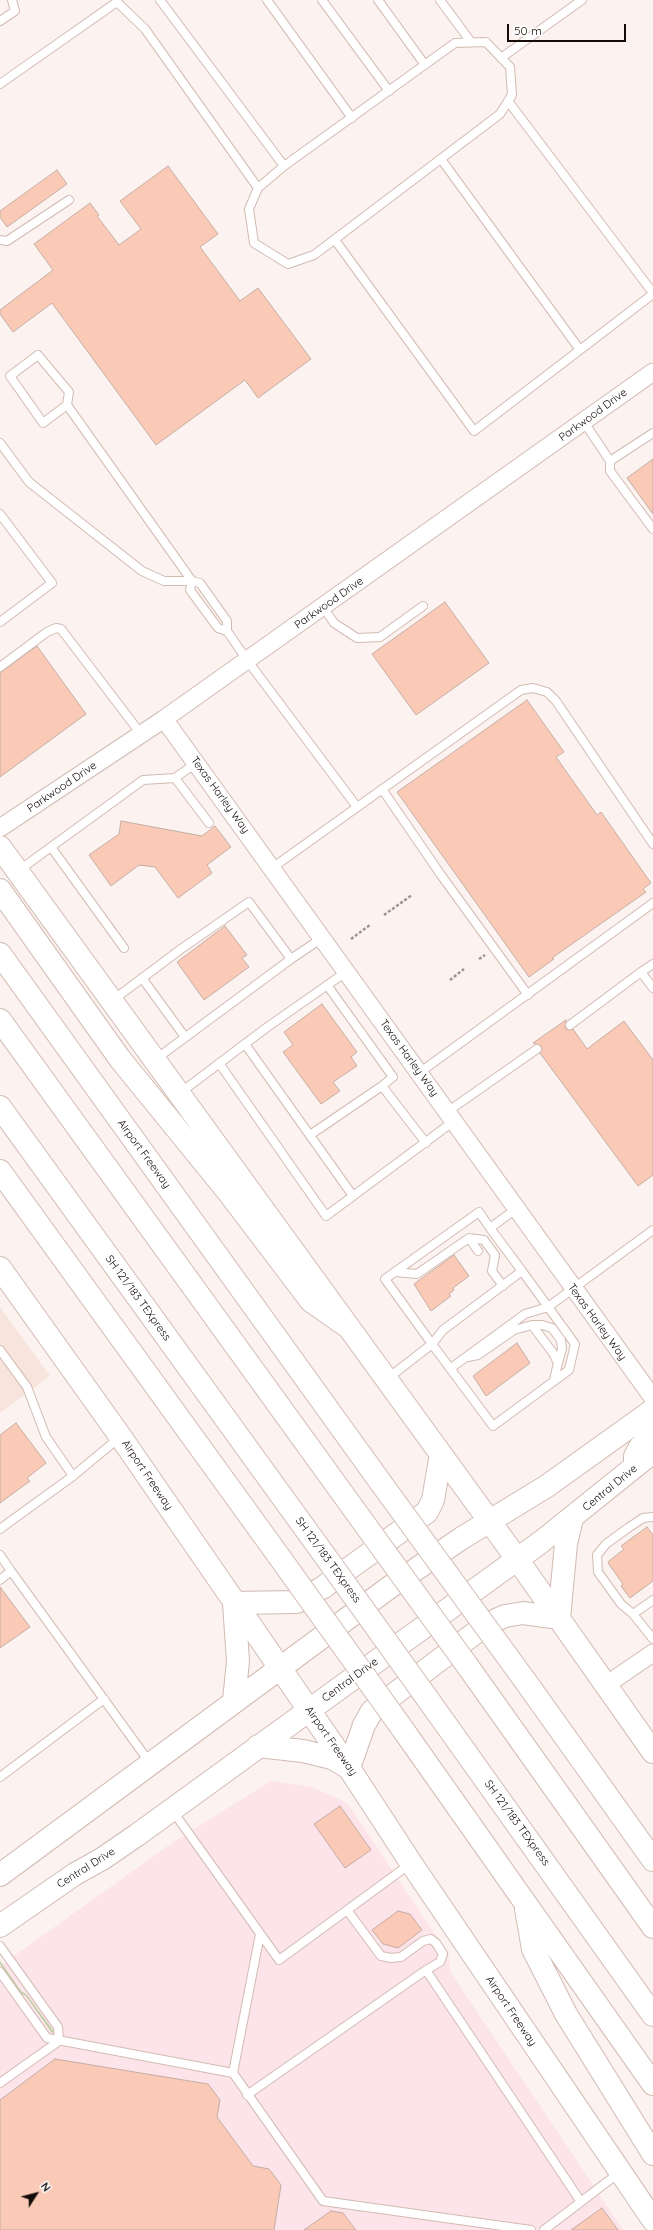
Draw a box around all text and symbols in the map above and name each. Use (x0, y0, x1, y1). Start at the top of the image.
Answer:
scale bar (509, 16, 628, 42)
text: 50 m (514, 23, 542, 38)
street label: Parkwood Drive (556, 386, 630, 444)
street label: Parkwood Drive (292, 574, 366, 632)
street label: Texas Harley Way (188, 754, 252, 836)
street label: Parkwood Drive (25, 759, 99, 815)
street label: Texas Harley Way (377, 1017, 441, 1099)
street label: Airport Freeway (115, 1117, 173, 1191)
street label: SH 121/183 TEXpress (103, 1253, 173, 1343)
street label: Texas Harley Way (565, 1281, 629, 1363)
street label: Airport Freeway (119, 1437, 175, 1513)
street label: Central Drive (580, 1462, 640, 1514)
street label: SH 121/183 TEXpress (293, 1515, 363, 1605)
street label: Central Drive (319, 1655, 381, 1705)
street label: Airport Freeway (302, 1704, 360, 1778)
street label: SH 121/183 TEXpress (482, 1778, 552, 1868)
street label: Central Drive (54, 1845, 118, 1891)
street label: Airport Freeway (483, 1973, 539, 2049)
north arrow (16, 2174, 56, 2214)
text: N (38, 2180, 54, 2194)

